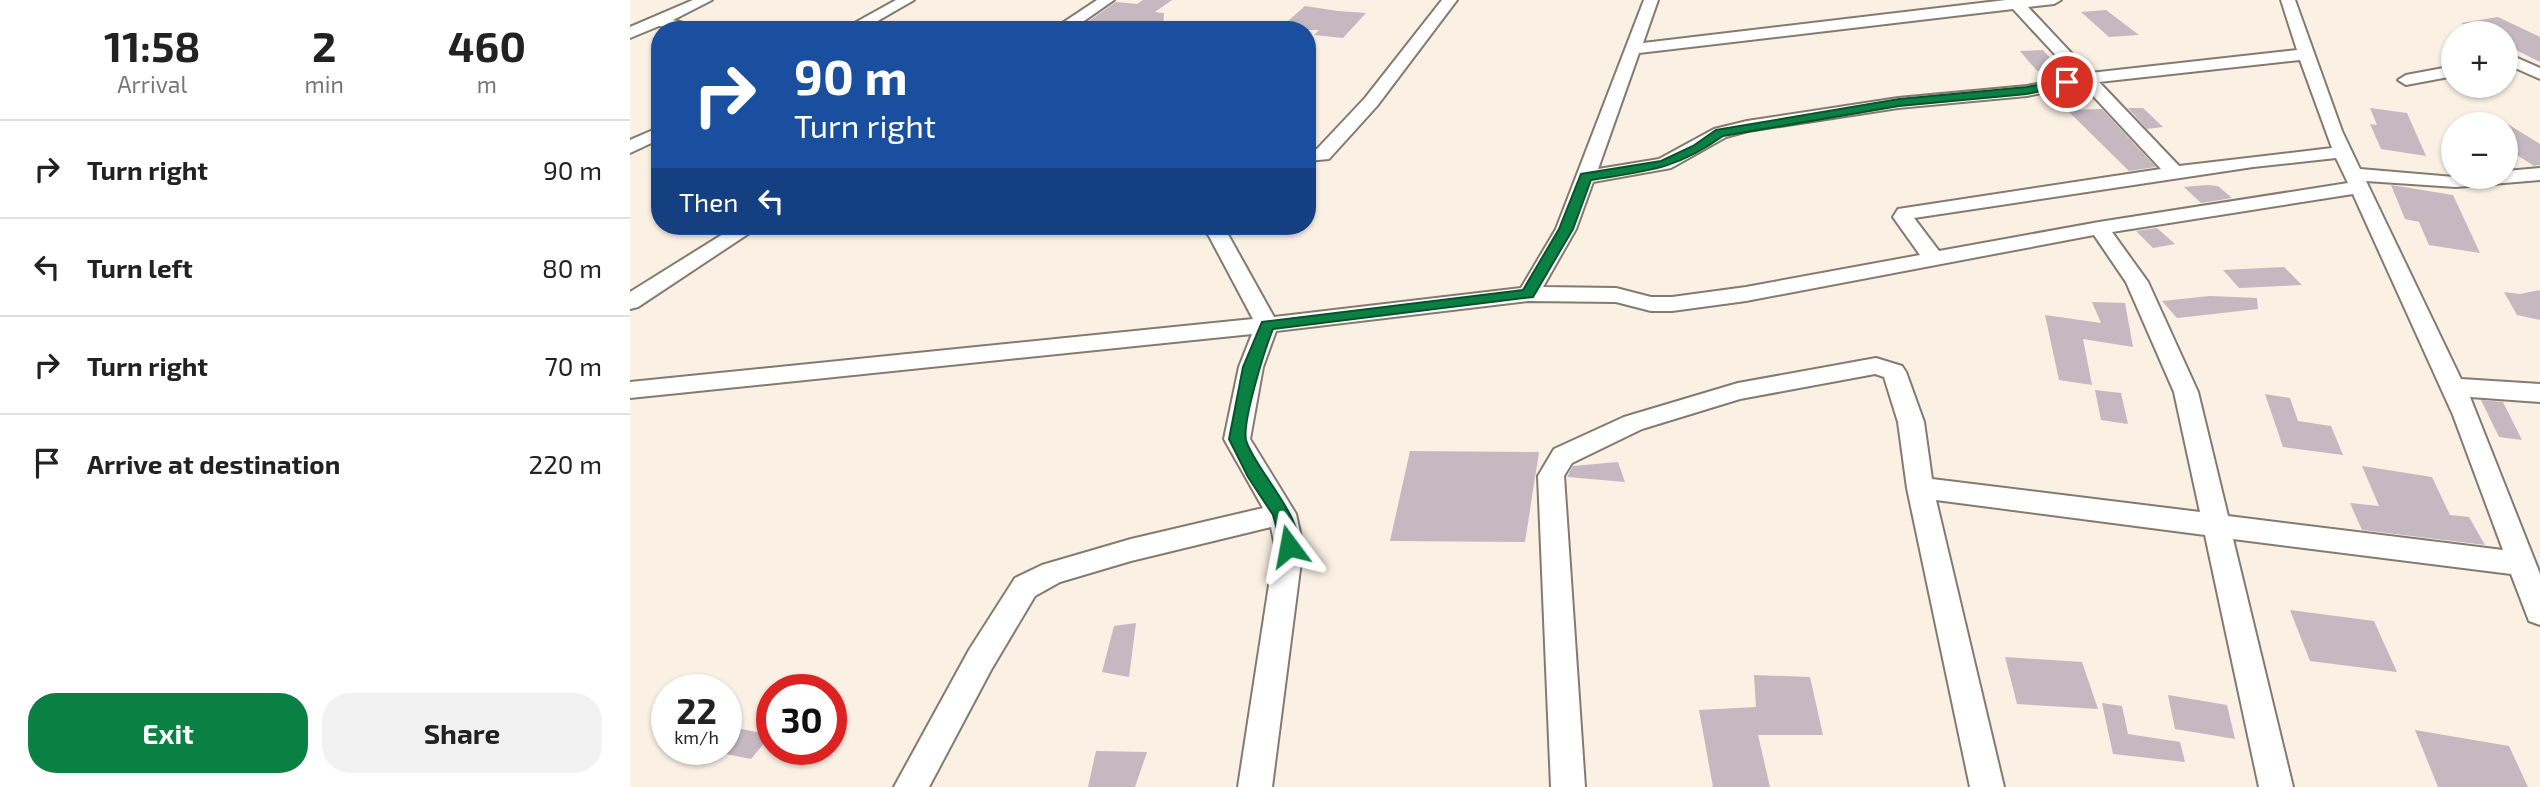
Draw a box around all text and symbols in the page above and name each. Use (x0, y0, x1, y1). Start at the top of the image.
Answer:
text: 11:58 (104, 20, 201, 70)
text: 2 (312, 20, 336, 70)
text: 460 (448, 20, 526, 70)
map controls (2441, 21, 2518, 189)
button: + (2441, 21, 2518, 98)
text: 90 m (794, 46, 908, 105)
icon: right (679, 49, 770, 140)
pin (2037, 52, 2097, 112)
icon: arrive (2048, 63, 2086, 101)
text: Arrival (117, 70, 187, 98)
text: min (305, 70, 344, 98)
text: m (477, 70, 497, 98)
text: Turn right (794, 106, 936, 144)
button: − (2441, 112, 2518, 189)
icon: right (28, 150, 66, 188)
text: Turn right (87, 154, 208, 185)
text: 90 m (543, 154, 602, 185)
icon: left (752, 182, 790, 220)
text: Then (679, 186, 738, 217)
icon: left (28, 248, 66, 286)
text: Turn left (87, 252, 193, 283)
text: 80 m (542, 252, 602, 283)
icon: right (28, 346, 66, 384)
text: Turn right (87, 350, 208, 381)
text: 70 m (544, 350, 602, 381)
icon: arrive (28, 444, 66, 482)
text: Arrive at destination (87, 448, 340, 479)
text: 220 m (529, 448, 602, 479)
position arrow (1252, 509, 1326, 583)
speed limit sign: 30 (756, 674, 847, 765)
text: 22 (676, 689, 717, 731)
button: Exit (28, 693, 308, 773)
button: Share (322, 693, 602, 773)
text: km/h (674, 726, 719, 748)

